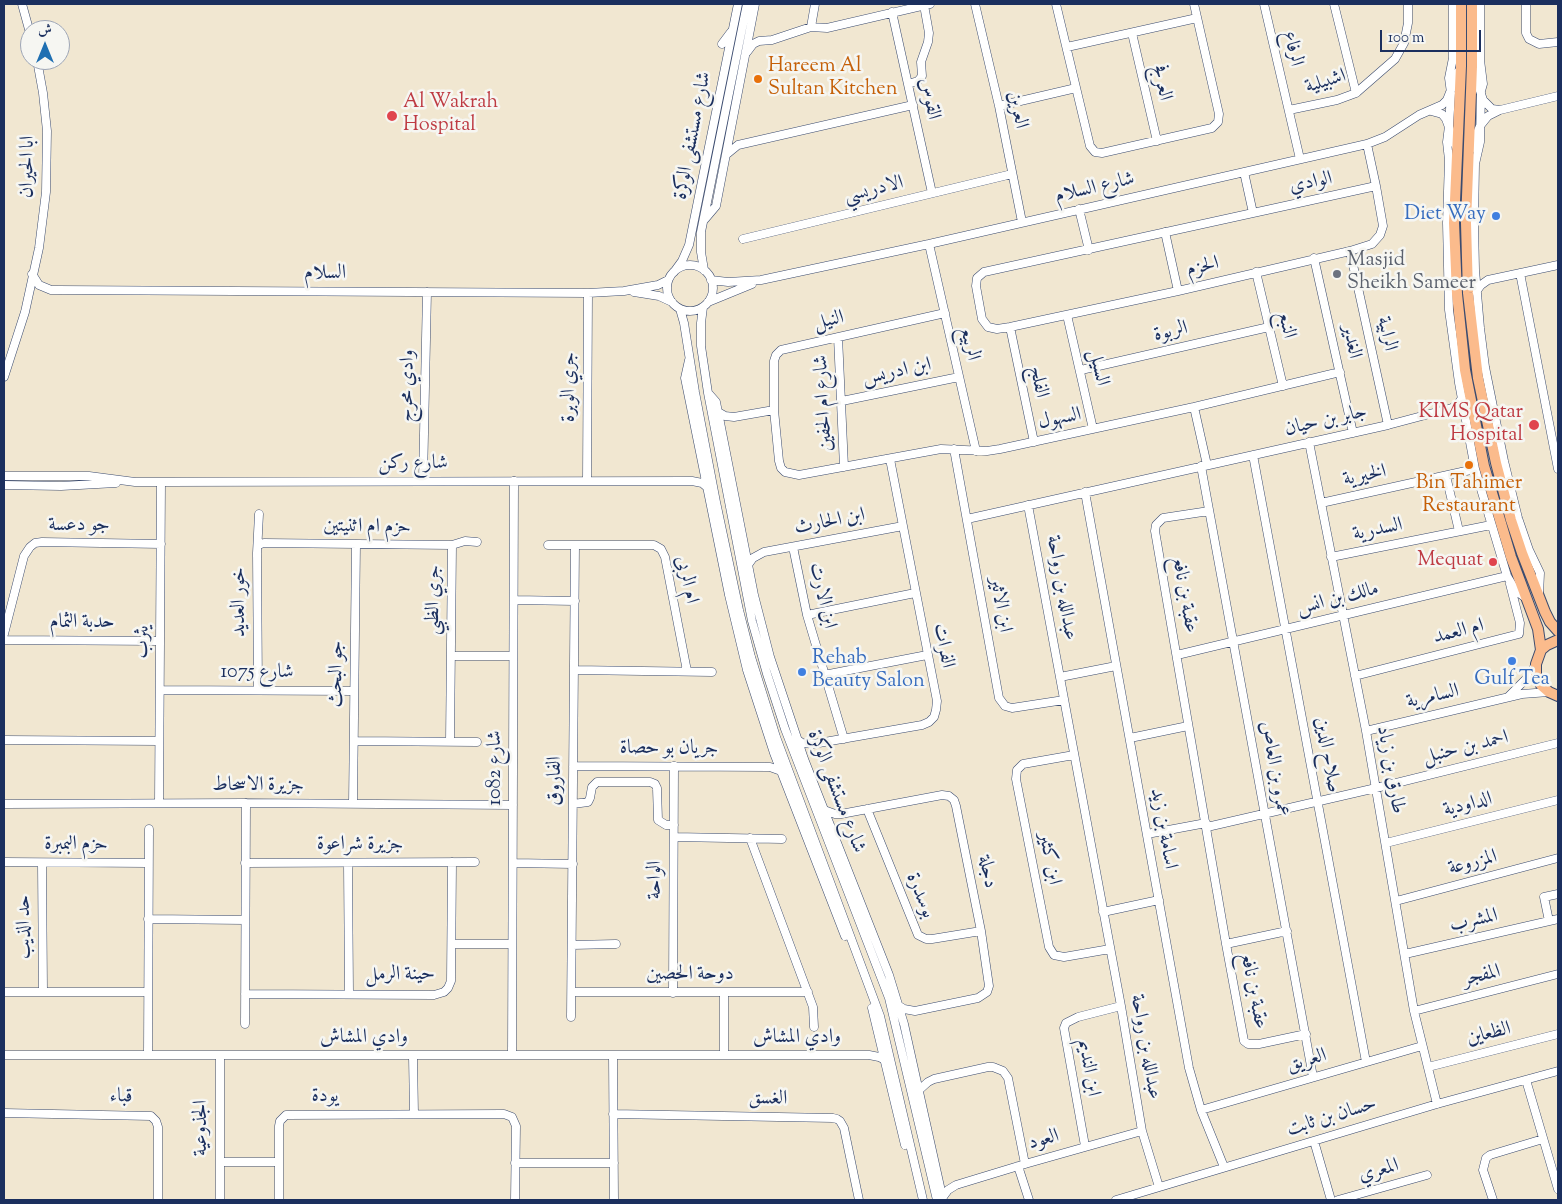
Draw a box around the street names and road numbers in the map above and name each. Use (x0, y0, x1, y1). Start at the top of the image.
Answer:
street label: الرفاع (1275, 29, 1307, 69)
street label: العرفج (1144, 63, 1176, 103)
street label: اشبيلية (1302, 65, 1350, 101)
street label: شارع مستشفى الوكرة (670, 70, 718, 202)
street label: القوس (912, 76, 944, 122)
street label: العرين (1000, 89, 1032, 131)
street label: ابا الحيران (16, 136, 42, 198)
street label: شارع السلام (1053, 168, 1137, 210)
street label: الوادي (1287, 168, 1335, 200)
street label: الادريسي (842, 172, 906, 210)
street label: الحزم (1184, 253, 1222, 283)
street label: السلام (304, 263, 346, 287)
street label: النيل (811, 307, 847, 337)
street label: النبع (1270, 309, 1300, 341)
street label: الرابية (1370, 315, 1400, 353)
street label: الربوة (1152, 317, 1190, 349)
street label: الغدير (1335, 323, 1365, 361)
street label: الربيع (952, 325, 984, 363)
street label: السيل (1081, 347, 1113, 389)
street label: وادي محرج (396, 349, 422, 423)
street label: جري الوبرة (559, 352, 583, 422)
street label: شارع ام الحفين (810, 354, 840, 452)
street label: ابن ادريس (860, 354, 934, 392)
street label: الفلج (1022, 364, 1052, 400)
street label: جابر بن حيان (1283, 401, 1369, 443)
street label: السهول (1036, 404, 1084, 436)
street label: شارع ركن (378, 453, 448, 477)
street label: الخيرية (1341, 461, 1389, 493)
street label: ابن الحارث (793, 504, 867, 542)
street label: السدرية (1351, 514, 1405, 548)
street label: جو دعسة (48, 515, 110, 539)
street label: حزم ام اثنيتين (323, 515, 411, 541)
street label: عبدالله بن رواحة (1039, 534, 1081, 642)
street label: ام الربى (668, 554, 702, 606)
street label: عقبة بن نافع (1164, 555, 1202, 635)
street label: ابن الارت (802, 561, 840, 631)
street label: جري الظبي (422, 565, 448, 635)
street label: خور العديد (229, 567, 253, 637)
street label: ابن الاثير (982, 576, 1016, 634)
street label: مالك بن انس (1294, 578, 1382, 622)
street label: حدبة الثمام (49, 612, 115, 636)
street label: ام العمد (1431, 615, 1487, 651)
street label: الفرات (926, 622, 958, 670)
street label: يثرب (132, 625, 156, 659)
street label: جو البحث (325, 640, 351, 708)
street label: شارع 1075 (220, 662, 294, 686)
street label: السامرية (1404, 680, 1462, 716)
street label: صلاح الدين (1308, 715, 1344, 795)
street label: عمرو بن العاص (1253, 719, 1293, 819)
street label: طارق بن زياد (1369, 724, 1409, 816)
street label: شارع مستشفى الوكرة (801, 727, 869, 857)
street label: احمد بن حنبل (1421, 727, 1511, 771)
street label: شارع 1082 (485, 730, 509, 806)
street label: جريان بو حصاة (620, 738, 718, 762)
street label: الفاروق (545, 756, 569, 806)
street label: جزيرة الاسحاط (212, 775, 304, 799)
street label: اسامة بن زيد (1143, 787, 1181, 871)
street label: الداودية (1441, 788, 1495, 824)
street label: ابن كثير (1031, 831, 1065, 887)
street label: حزم البمبرة (44, 834, 108, 858)
street label: جزيرة شراعوة (317, 834, 403, 858)
street label: المزروعة (1446, 846, 1500, 882)
street label: دجلة (971, 854, 1001, 890)
street label: الواحة (645, 861, 669, 899)
street label: بوسدرة (899, 870, 939, 922)
street label: حد الذيب (14, 895, 38, 959)
street label: المشرب (1448, 905, 1500, 939)
street label: عقبة بن نافع (1233, 951, 1271, 1031)
street label: المفجر (1461, 961, 1503, 993)
street label: حينة الرمل (365, 963, 435, 989)
street label: دوحة الحصين (646, 964, 734, 988)
street label: عبدالله بن رواحة (1123, 993, 1165, 1101)
street label: الظعاين (1464, 1018, 1514, 1052)
street label: وادي المشاش (320, 1027, 408, 1051)
street label: وادي المشاش (753, 1027, 841, 1051)
street label: ابن النديم (1070, 1038, 1104, 1098)
street label: العريق (1284, 1045, 1330, 1079)
street label: قباء (109, 1086, 133, 1110)
street label: يودة (311, 1086, 339, 1110)
street label: الغسق (748, 1088, 788, 1112)
street label: حسان بن ثابت (1284, 1093, 1380, 1143)
street label: الجذوعية (191, 1100, 215, 1156)
street label: العود (1026, 1125, 1062, 1157)
street label: المعري (1356, 1155, 1402, 1189)

